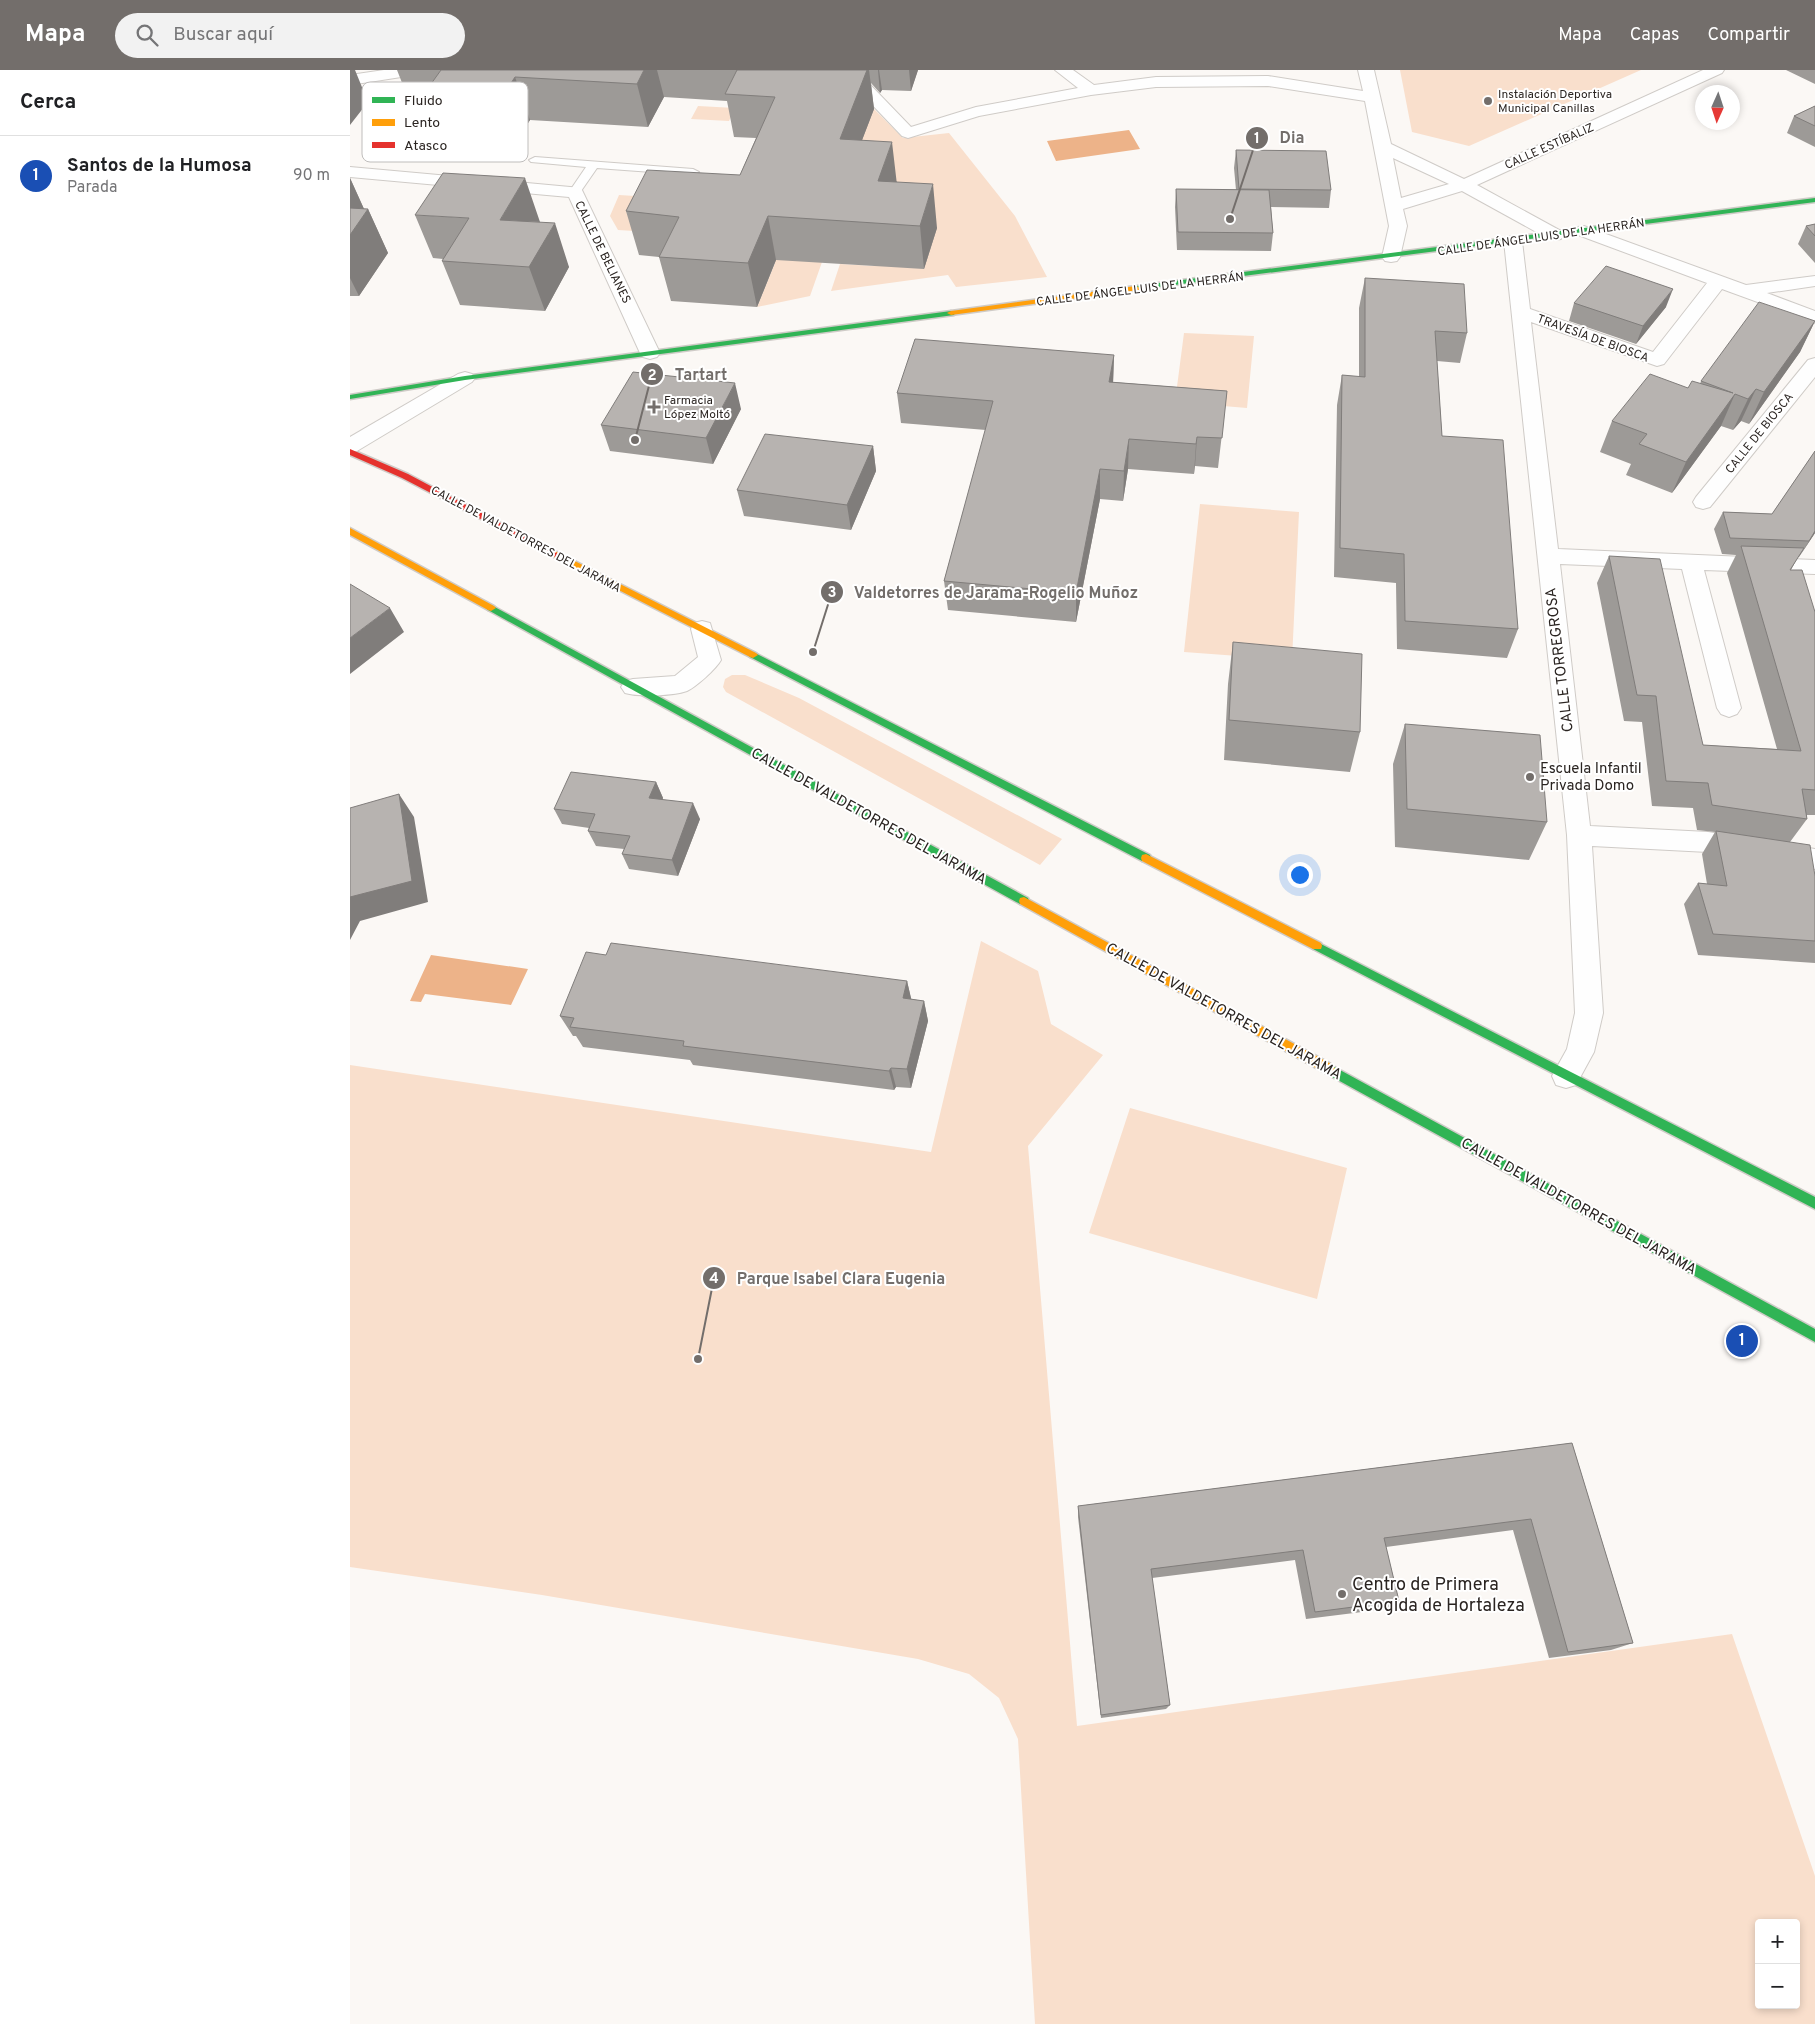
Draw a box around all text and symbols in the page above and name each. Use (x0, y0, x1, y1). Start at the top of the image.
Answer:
search box (115, 13, 465, 58)
text: Mapa (25, 20, 85, 50)
icon: search (133, 21, 161, 49)
text: Buscar aquí (173, 23, 273, 47)
text: Mapa (1558, 24, 1602, 47)
text: Capas (1630, 24, 1679, 47)
text: Compartir (1707, 24, 1790, 47)
legend (362, 82, 528, 162)
north arrow (1695, 85, 1740, 130)
place label: Instalación Deportiva Municipal Canillas (1498, 87, 1612, 117)
text: Cerca (20, 89, 76, 116)
text: Fluido (404, 93, 443, 110)
marker: Instalación Deportiva Municipal Canillas (1482, 95, 1494, 107)
text: Lento (404, 115, 440, 132)
street label: CALLE ESTÍBALIZ (1502, 120, 1597, 174)
callout: Dia (1245, 122, 1314, 153)
text: Dia (1280, 129, 1304, 149)
text: 1 (1254, 130, 1260, 149)
text: Atasco (404, 138, 447, 155)
text: Santos de la Humosa (67, 154, 252, 178)
text: 1 (33, 166, 39, 186)
text: 90 m (293, 166, 330, 186)
text: Parada (67, 178, 117, 198)
street label: CALLE DE BELIANES (570, 198, 634, 306)
street label: CALLE DE ÁNGEL LUIS DE LA HERRÁN (1437, 216, 1646, 260)
street label: CALLE DE ÁNGEL LUIS DE LA HERRÁN (1035, 269, 1245, 311)
street label: TRAVESÍA DE BIOSCA (1534, 311, 1651, 367)
callout: Tartart (639, 359, 737, 390)
text: Tartart (675, 366, 727, 386)
text: 2 (647, 367, 657, 386)
street label: CALLE DE BIOSCA (1722, 390, 1797, 477)
place label: Farmacia López Moltó (664, 393, 731, 423)
marker: Farmacia López Moltó (648, 401, 660, 413)
street label: CALLE DE VALDETORRES DEL JARAMA (428, 483, 623, 597)
callout: Valdetorres de Jarama-Rogelio Muñoz (819, 576, 1148, 607)
text: 3 (828, 584, 837, 603)
text: Valdetorres de Jarama-Rogelio Muñoz (854, 584, 1138, 604)
street label: CALLE TORREGROSA (1542, 587, 1579, 733)
street label: CALLE DE VALDETORRES DEL JARAMA (747, 744, 989, 890)
place label: Escuela Infantil Privada Domo (1540, 760, 1642, 796)
marker: Escuela Infantil Privada Domo (1524, 771, 1536, 783)
your location (1287, 862, 1313, 888)
street label: CALLE DE VALDETORRES DEL JARAMA (1102, 939, 1344, 1085)
street label: CALLE DE VALDETORRES DEL JARAMA (1457, 1134, 1699, 1280)
callout: Parque Isabel Clara Eugenia (702, 1263, 955, 1294)
text: 4 (709, 1270, 719, 1289)
text: Parque Isabel Clara Eugenia (737, 1270, 945, 1290)
pin: 1 (1726, 1322, 1758, 1360)
place label: Centro de Primera Acogida de Hortaleza (1352, 1574, 1525, 1618)
marker: Centro de Primera Acogida de Hortaleza (1336, 1588, 1348, 1600)
map controls (1755, 1919, 1800, 2009)
button: + (1755, 1919, 1800, 1964)
button: − (1755, 1964, 1800, 2009)

